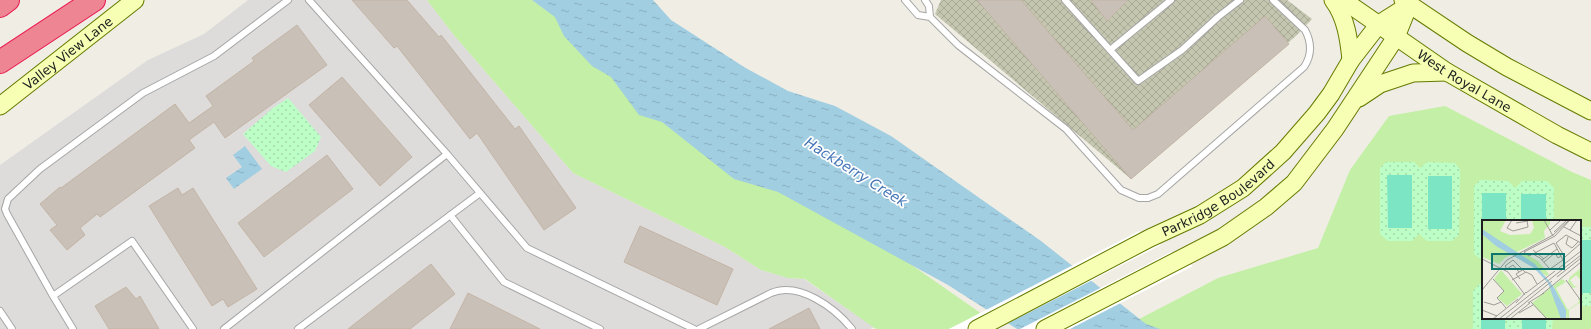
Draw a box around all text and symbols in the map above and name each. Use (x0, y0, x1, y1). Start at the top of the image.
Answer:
street label: Valley View Lane (20, 13, 115, 93)
street label: West Royal Lane (1415, 46, 1514, 115)
water label: Hackberry Creek (802, 134, 911, 210)
street label: Parkridge Boulevard (1159, 156, 1277, 239)
inset map (1482, 220, 1581, 319)

